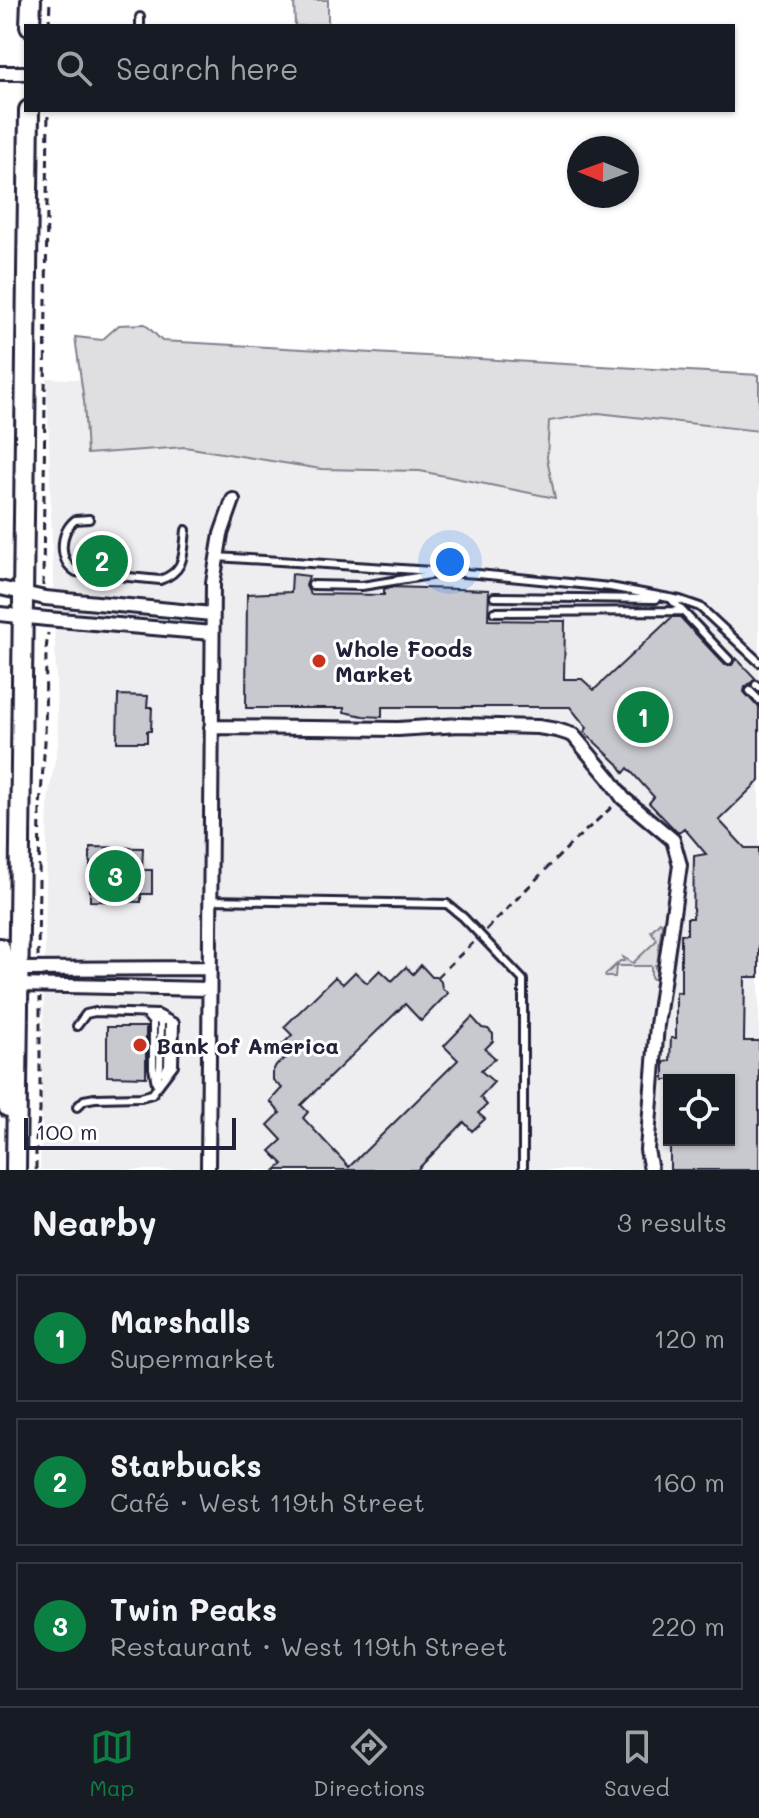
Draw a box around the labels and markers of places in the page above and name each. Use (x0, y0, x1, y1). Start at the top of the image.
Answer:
pin: 2 (76, 531, 128, 591)
place label: Whole Foods Market (335, 634, 473, 688)
marker: Whole Foods Market (310, 652, 328, 670)
pin: 1 (617, 687, 669, 747)
pin: 3 (89, 846, 141, 906)
place label: Bank of America (156, 1031, 339, 1060)
marker: Bank of America (131, 1036, 149, 1054)

